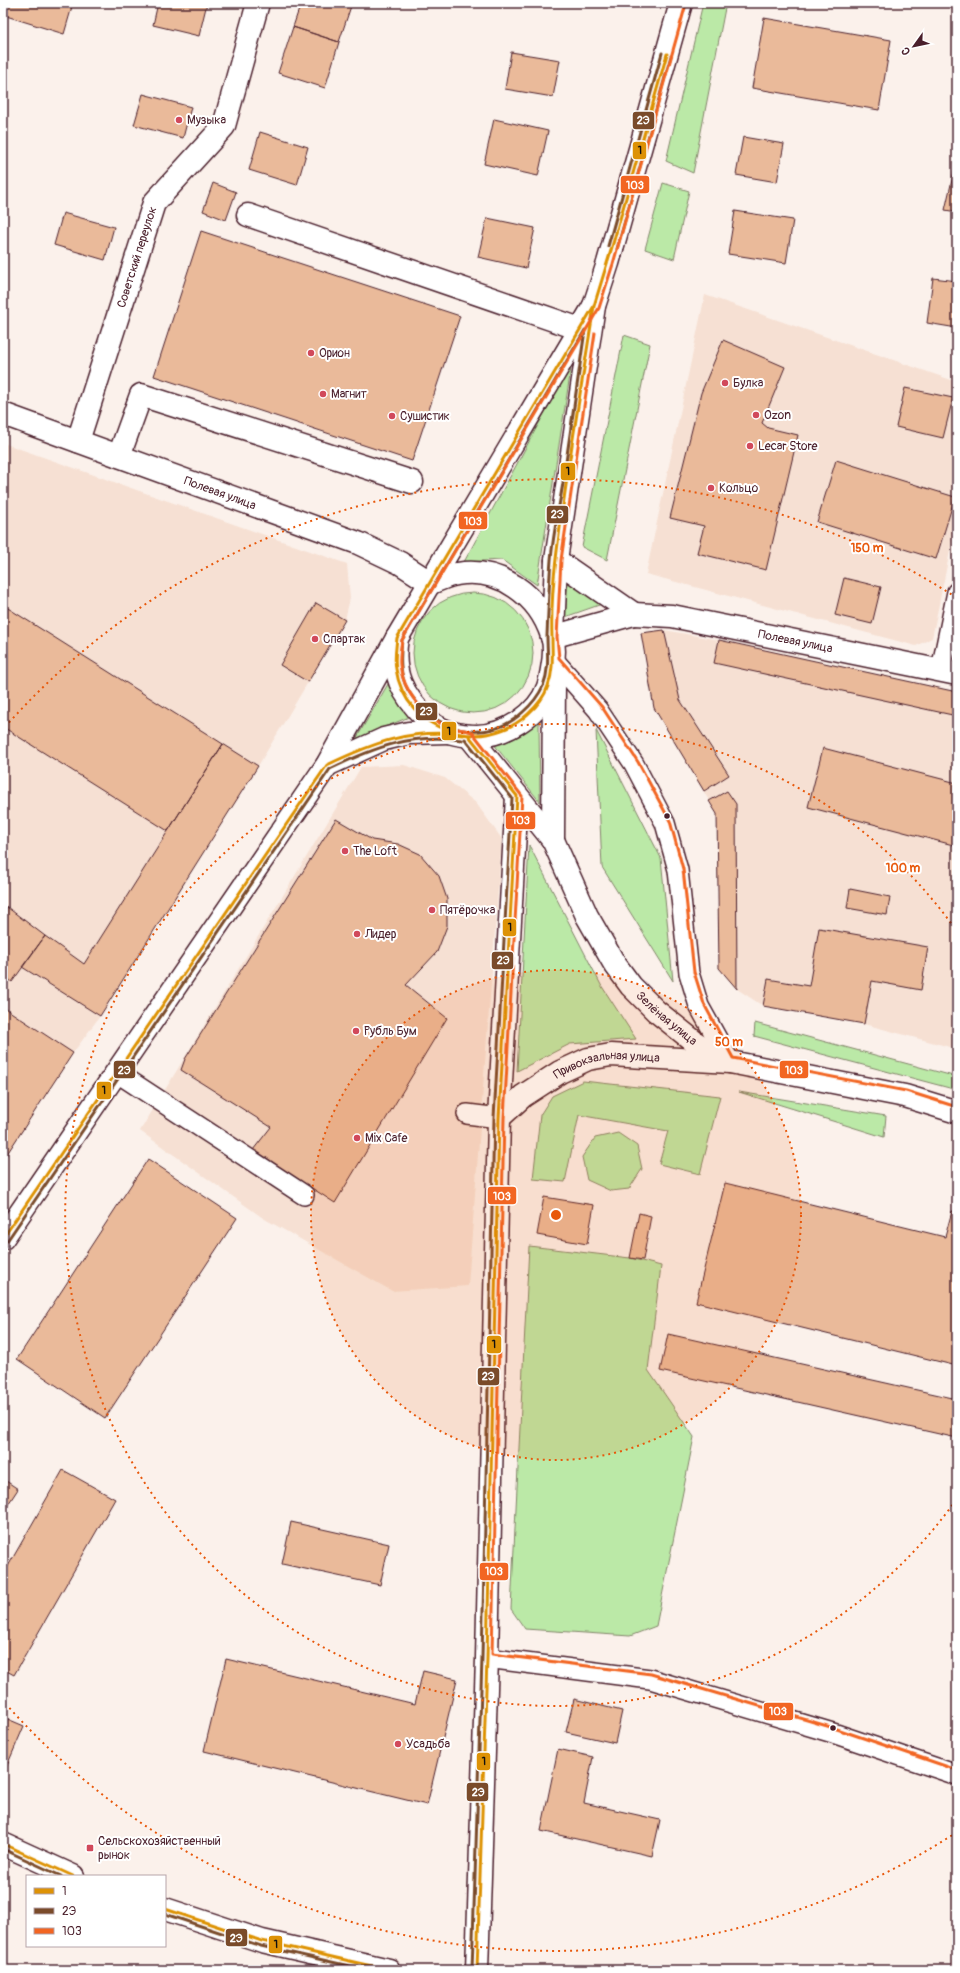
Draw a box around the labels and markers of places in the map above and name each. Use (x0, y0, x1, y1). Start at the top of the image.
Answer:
place label: Музыка (187, 113, 226, 128)
marker: Музыка (174, 115, 184, 125)
place label: Орион (319, 346, 350, 361)
marker: Орион (306, 348, 316, 358)
place label: Булка (733, 376, 764, 391)
marker: Булка (720, 378, 730, 388)
place label: Магнит (331, 387, 367, 402)
marker: Магнит (318, 389, 328, 399)
place label: Ozon (764, 408, 791, 423)
place label: Сушистик (400, 409, 450, 424)
marker: Ozon (751, 410, 761, 420)
marker: Сушистик (387, 411, 397, 421)
place label: Lecar Store (758, 439, 818, 454)
marker: Lecar Store (745, 441, 755, 451)
place label: Кольцо (719, 481, 759, 496)
marker: Кольцо (706, 483, 716, 493)
place label: Спартак (323, 632, 366, 647)
marker: Спартак (310, 634, 320, 644)
unlabelled marker (662, 811, 672, 821)
place label: The Loft (353, 844, 397, 859)
marker: The Loft (340, 846, 350, 856)
place label: Пятёрочка (440, 903, 496, 918)
marker: Пятёрочка (427, 905, 437, 915)
place label: Лидер (364, 927, 397, 942)
marker: Лидер (352, 929, 362, 939)
place label: Рубль Бум (364, 1024, 417, 1039)
marker: Рубль Бум (351, 1026, 361, 1036)
place label: Mix Cafe (365, 1131, 408, 1146)
marker: Mix Cafe (352, 1133, 362, 1143)
centre of rings (549, 1208, 563, 1222)
unlabelled marker (828, 1723, 838, 1733)
place label: Усадьба (406, 1737, 450, 1752)
marker: Усадьба (393, 1739, 403, 1749)
place label: Сельскохозяйственный рынок (98, 1834, 221, 1863)
marker: Сельскохозяйственный рынок (85, 1843, 95, 1853)

